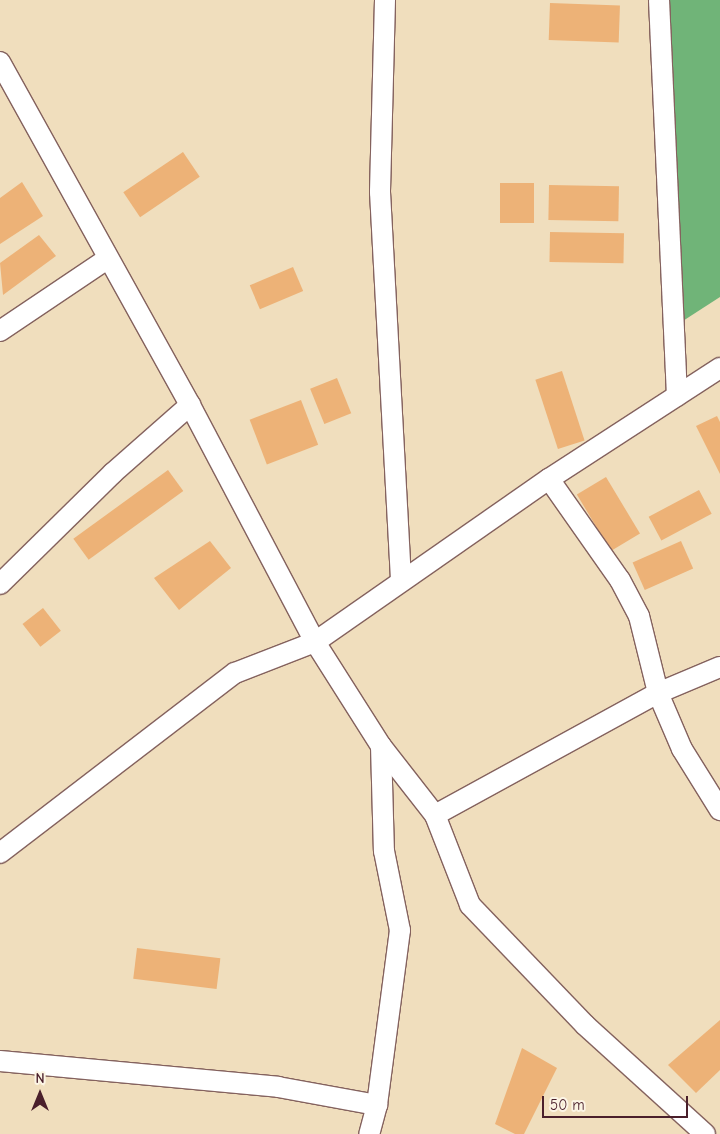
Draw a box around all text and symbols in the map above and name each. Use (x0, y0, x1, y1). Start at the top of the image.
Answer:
north arrow (15, 1069, 65, 1119)
text: N (35, 1070, 45, 1087)
scale bar (545, 1086, 691, 1118)
text: 50 m (550, 1096, 585, 1114)

